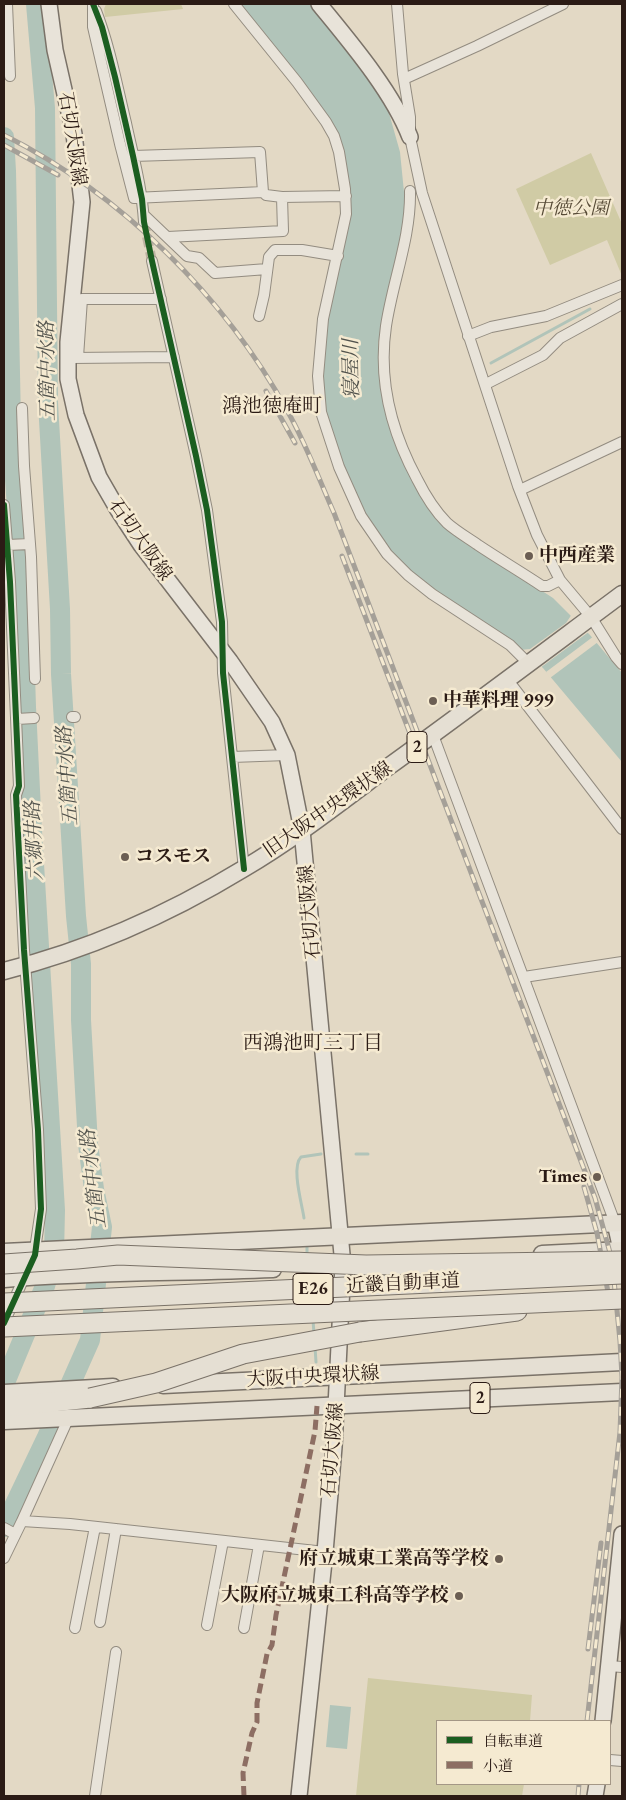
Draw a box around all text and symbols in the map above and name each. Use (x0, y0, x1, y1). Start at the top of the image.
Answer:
street label: 石切大阪線 (53, 90, 91, 188)
park label: 中徳公園 (533, 198, 609, 220)
water label: 五箇中水路 (35, 321, 61, 421)
water label: 寝屋川 (339, 339, 365, 399)
district label: 鴻池徳庵町 (222, 395, 322, 419)
street label: 石切大阪線 (103, 495, 177, 585)
place label: 中西産業 (539, 545, 615, 567)
marker: 中西産業 (523, 550, 535, 562)
place label: 中華料理 999 (443, 690, 554, 712)
marker: 中華料理 999 (427, 695, 439, 707)
water label: 五箇中水路 (53, 725, 83, 827)
road number: 2 (407, 732, 427, 762)
street label: 旧大阪中央環状線 (259, 757, 397, 863)
water label: 六郷井路 (21, 800, 49, 882)
place label: コスモス (135, 846, 211, 868)
marker: コスモス (119, 851, 131, 863)
street label: 石切大阪線 (295, 864, 325, 960)
district label: 西鴻池町三丁目 (243, 1032, 383, 1056)
water label: 五箇中水路 (76, 1128, 112, 1230)
place label: Times (538, 1166, 587, 1188)
marker: Times (591, 1171, 603, 1183)
street label: 近畿自動車道 (345, 1270, 461, 1298)
road number: E26 (293, 1274, 333, 1305)
street label: 大阪中央環状線 (246, 1362, 380, 1392)
road number: 2 (470, 1382, 490, 1414)
street label: 石切大阪線 (318, 1402, 348, 1498)
place label: 府立城東工業高等学校 (299, 1548, 489, 1570)
marker: 府立城東工業高等学校 (493, 1553, 505, 1565)
place label: 大阪府立城東工科高等学校 (221, 1585, 449, 1607)
marker: 大阪府立城東工科高等学校 (453, 1590, 465, 1602)
legend (436, 1720, 611, 1785)
text: 自転車道 (483, 1731, 543, 1750)
text: 小道 (483, 1756, 513, 1775)

